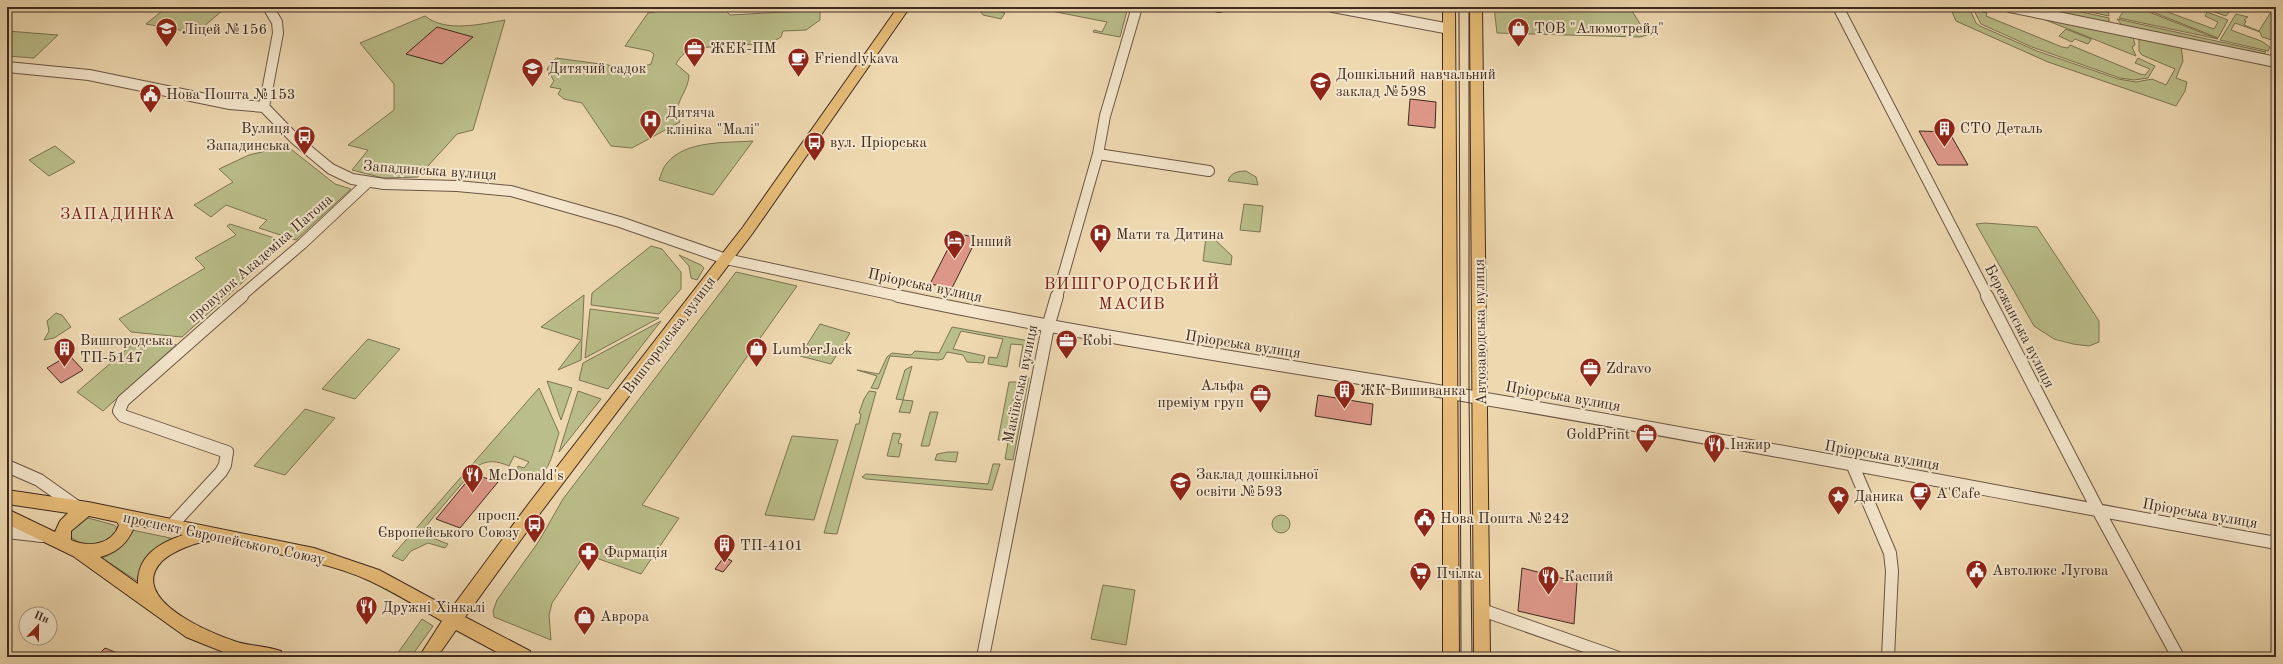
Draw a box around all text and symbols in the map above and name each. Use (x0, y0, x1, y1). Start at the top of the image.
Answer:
shop icon: ТОВ "Алюмотрейд" (1506, 15, 1532, 48)
school or university icon: Ліцей №156 (153, 16, 179, 49)
place label: ТОВ "Алюмотрейд" (1534, 22, 1664, 37)
place label: Ліцей №156 (182, 23, 267, 38)
office icon: ЖЕК-ПМ (682, 35, 708, 68)
place label: ЖЕК-ПМ (710, 42, 776, 57)
cafe icon: Friendlykava (785, 45, 811, 78)
place label: Friendlykava (814, 52, 899, 67)
school or university icon: Дитячий садок (520, 55, 546, 88)
place label: Дитячий садок (548, 62, 647, 77)
place label: Дошкільний навчальний заклад №598 (1336, 68, 1496, 100)
school or university icon: Дошкільний навчальний заклад №598 (1307, 70, 1333, 103)
public building icon: Нова Пошта №153 (138, 81, 164, 114)
place label: Нова Пошта №153 (166, 88, 296, 103)
place label: Дитяча клініка "Малі" (666, 106, 760, 138)
hospital icon: Дитяча клініка "Малі" (638, 108, 664, 141)
building icon: СТО Деталь (1931, 115, 1957, 148)
place label: Вулиця Западинська (206, 122, 291, 154)
place label: СТО Деталь (1960, 122, 2043, 137)
bus stop icon: Вулиця Западинська (292, 124, 318, 157)
bus stop icon: вул. Пріорська (801, 129, 827, 162)
place label: вул. Пріорська (830, 136, 927, 151)
street label: Западинська вулиця (363, 159, 497, 184)
street label: провулок Академіка Патона (186, 192, 337, 326)
district label: ЗАПАДИНКА (60, 207, 176, 223)
hospital icon: Мати та Дитина (1087, 221, 1113, 254)
hotel icon: Інший (941, 228, 967, 261)
place label: Мати та Дитина (1116, 228, 1225, 243)
place label: Інший (970, 235, 1012, 250)
street label: Автозаводська вулиця (1473, 258, 1490, 405)
street label: Бережанська вулиця (1981, 262, 2056, 391)
street label: Пріорська вулиця (866, 267, 984, 306)
district label: ВИШГОРОДСЬКИЙ МАСИВ (1044, 273, 1220, 313)
street label: Вишгородська вулиця (621, 274, 719, 398)
street label: Макіївська вулиця (1002, 323, 1041, 445)
office icon: Кobi (1053, 327, 1079, 360)
street label: Пріорська вулиця (1184, 329, 1302, 362)
place label: Вишгородська ТП-5147 (80, 334, 173, 366)
place label: Кobi (1082, 334, 1112, 349)
building icon: Вишгородська ТП-5147 (52, 336, 78, 369)
shop icon: LumberJack (743, 336, 769, 369)
place label: LumberJack (772, 343, 853, 358)
office icon: Zdravo (1578, 355, 1604, 388)
place label: Zdravo (1606, 362, 1651, 377)
building icon: ЖК Вишиванка (1331, 377, 1357, 410)
place label: Альфа преміум груп (1158, 379, 1245, 411)
street label: Пріорська вулиця (1504, 380, 1622, 415)
office icon: Альфа преміум груп (1247, 381, 1273, 414)
place label: ЖК Вишиванка (1360, 384, 1467, 399)
office icon: GoldPrint (1633, 421, 1659, 454)
place label: GoldPrint (1566, 428, 1630, 443)
restaurant icon: Інжир (1702, 431, 1728, 464)
place label: Інжир (1730, 438, 1771, 453)
street label: Пріорська вулиця (1823, 439, 1941, 474)
restaurant icon: McDonald's (459, 462, 485, 495)
place label: Заклад дошкільної освіти №593 (1196, 468, 1319, 500)
place label: McDonald's (488, 469, 564, 484)
school or university icon: Заклад дошкільної освіти №593 (1167, 470, 1193, 503)
cafe icon: A'Cafe (1908, 480, 1934, 513)
place icon: Даника (1826, 483, 1852, 516)
place label: A'Cafe (1936, 487, 1980, 502)
place label: Даника (1854, 490, 1904, 505)
street label: Пріорська вулиця (2141, 497, 2259, 532)
public building icon: Нова Пошта №242 (1411, 505, 1437, 538)
place label: просп. Європейського Союзу (378, 509, 520, 541)
street label: проспект Європейського Союзу (121, 511, 326, 568)
bus stop icon: просп. Європейського Союзу (522, 511, 548, 544)
place label: Нова Пошта №242 (1440, 512, 1570, 527)
building icon: ТП-4101 (711, 532, 737, 565)
pharmacy icon: Фармація (575, 539, 601, 572)
place label: ТП-4101 (740, 539, 803, 554)
place label: Фармація (604, 546, 668, 561)
public building icon: Автолюкс Лугова (1963, 557, 1989, 590)
supermarket icon: Пчілка (1408, 560, 1434, 593)
restaurant icon: Каспий (1535, 563, 1561, 596)
place label: Автолюкс Лугова (1992, 564, 2109, 579)
place label: Пчілка (1436, 567, 1482, 582)
place label: Каспий (1564, 570, 1613, 585)
restaurant icon: Дружні Хінкалі (353, 594, 379, 627)
place label: Дружні Хінкалі (382, 601, 485, 616)
shop icon: Аврора (571, 603, 597, 636)
north arrow (18, 606, 58, 646)
text: Пн (32, 610, 50, 626)
place label: Аврора (600, 610, 650, 625)

